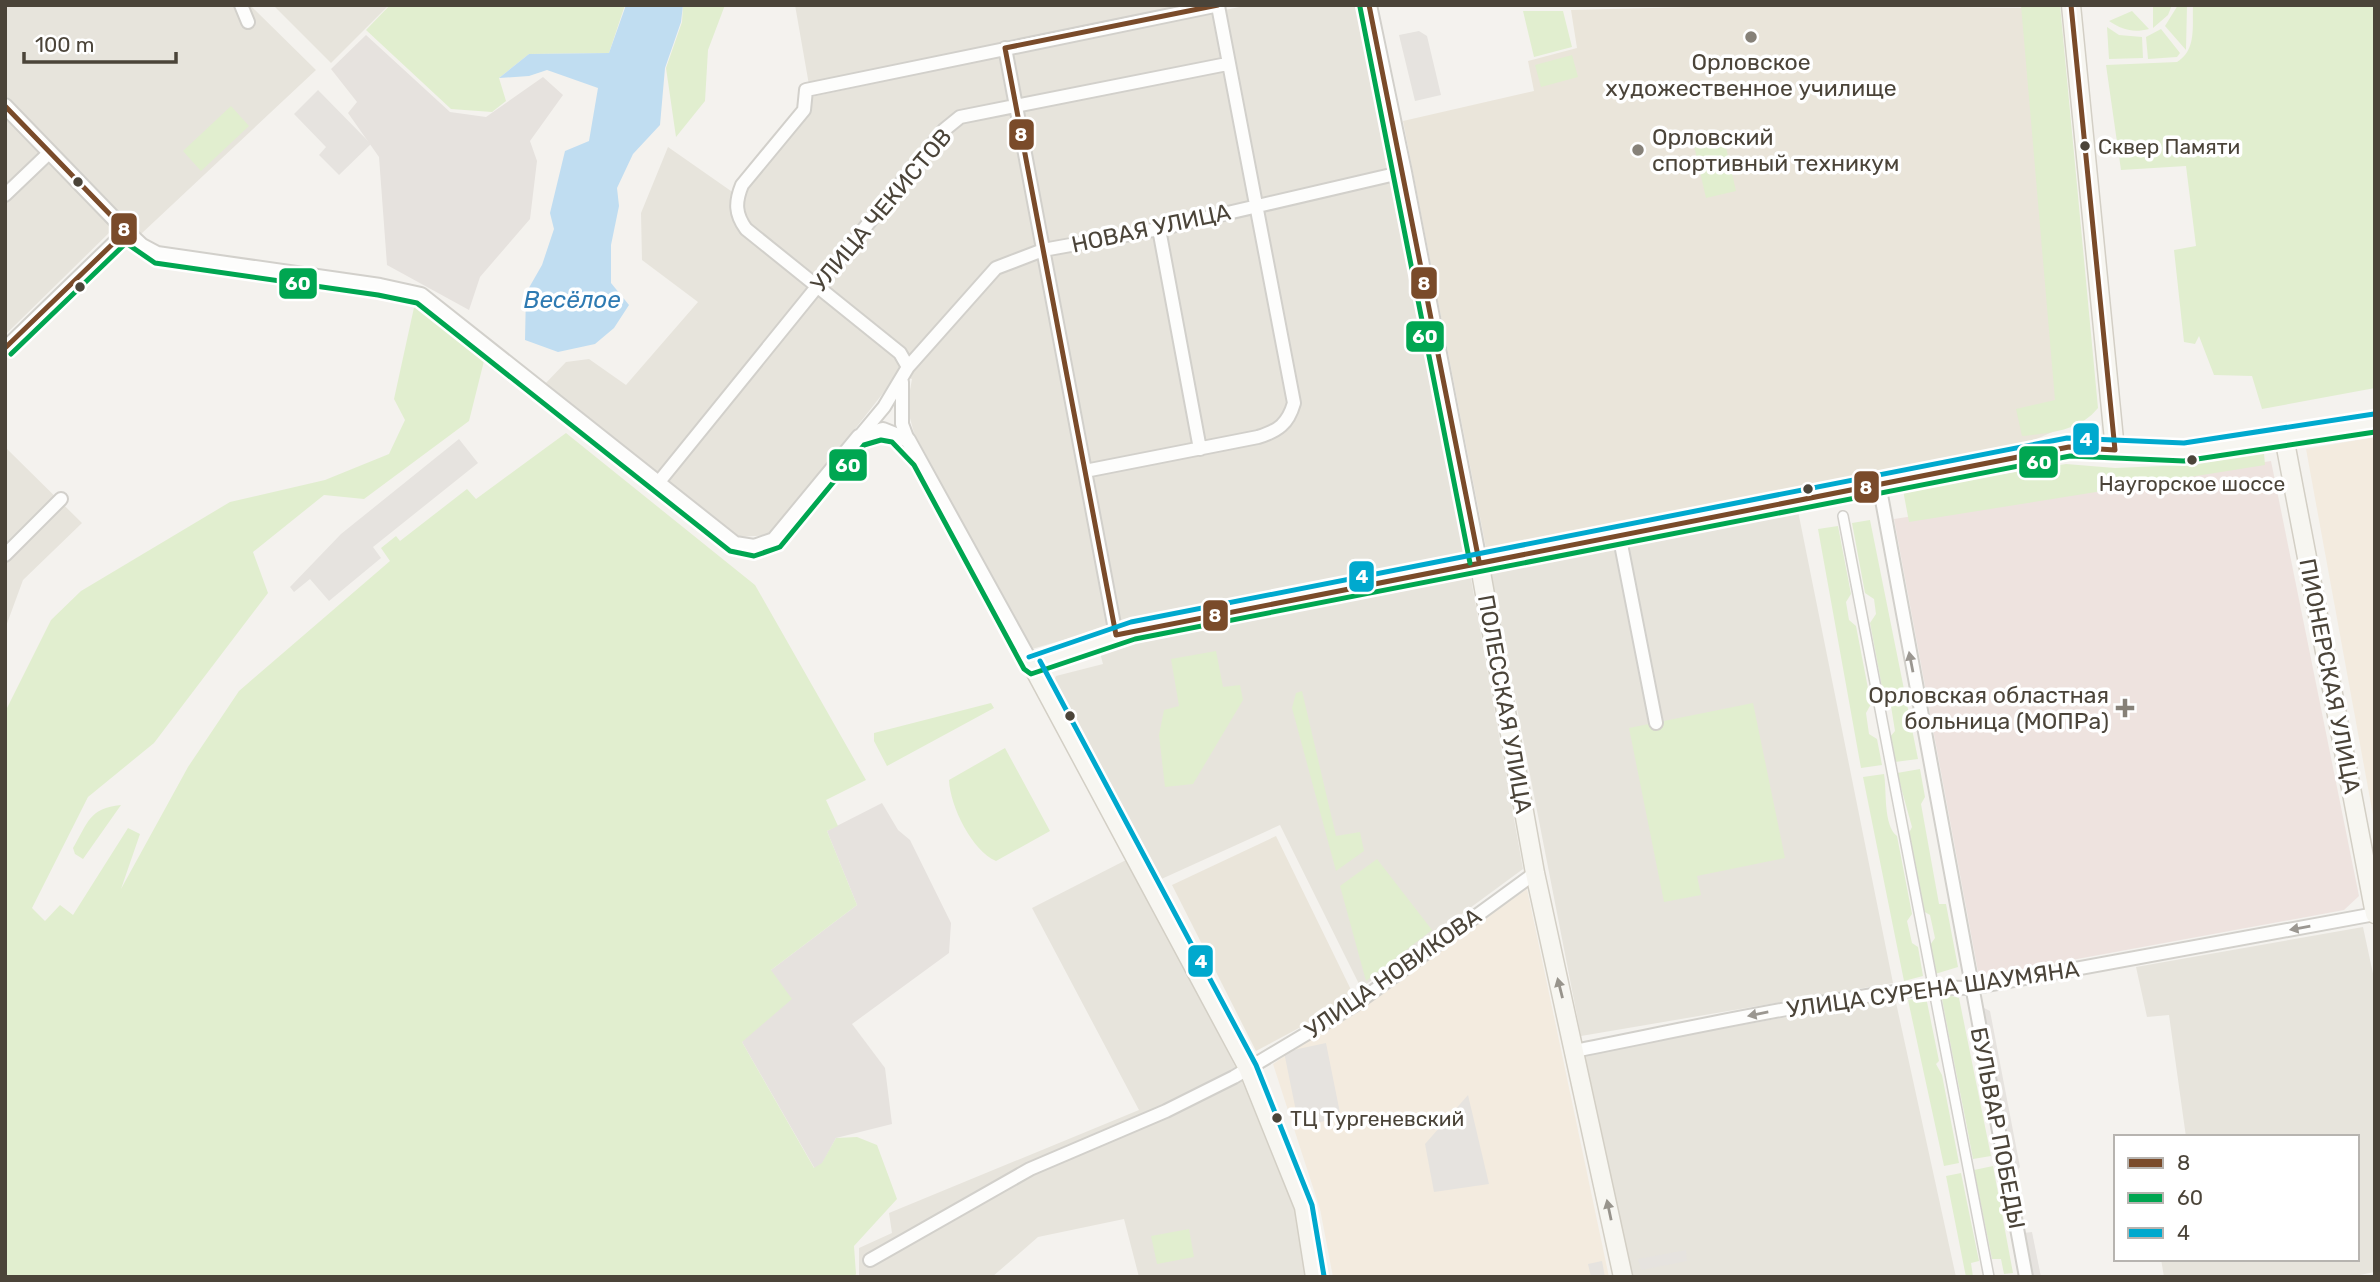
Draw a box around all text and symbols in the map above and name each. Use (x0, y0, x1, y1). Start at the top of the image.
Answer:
scale bar (24, 21, 177, 65)
marker: Орловское художественное училище (1743, 29, 1759, 45)
text: 100 m (35, 32, 94, 57)
place label: Орловское художественное училище (1605, 48, 1897, 102)
line badge: 8 (1008, 118, 1035, 151)
street label: УЛИЦА ЧЕКИСТОВ (805, 123, 957, 297)
text: 8 (1015, 123, 1028, 146)
place label: Орловский спортивный техникум (1652, 123, 1900, 177)
place label: Сквер Памяти (2098, 134, 2240, 159)
marker: Сквер Памяти (2078, 139, 2092, 153)
marker: Орловский спортивный техникум (1630, 142, 1646, 158)
unlabelled marker (71, 175, 85, 189)
street label: НОВАЯ УЛИЦА (1069, 197, 1233, 259)
line badge: 8 (110, 212, 138, 246)
text: 8 (118, 218, 131, 241)
line badge: 8 (1410, 266, 1438, 300)
line badge: 60 (278, 267, 318, 300)
text: 60 (285, 272, 311, 295)
text: 8 (1418, 272, 1431, 295)
unlabelled marker (73, 280, 87, 294)
water label: Весёлое (523, 286, 621, 314)
line badge: 60 (1405, 320, 1445, 353)
text: 60 (1412, 325, 1438, 348)
line badge: 4 (2072, 422, 2100, 456)
text: 4 (2080, 428, 2093, 451)
line badge: 60 (2018, 445, 2059, 479)
line badge: 60 (828, 448, 868, 482)
text: 60 (2026, 451, 2052, 474)
marker: Наугорское шоссе (2185, 453, 2199, 467)
text: 60 (835, 454, 861, 477)
line badge: 8 (1853, 470, 1880, 504)
place label: Наугорское шоссе (2099, 471, 2285, 496)
text: 8 (1860, 476, 1873, 499)
unlabelled marker (1801, 482, 1815, 496)
street label: ПИОНЕРСКАЯ УЛИЦА (2293, 556, 2367, 796)
line badge: 4 (1348, 560, 1375, 593)
text: 4 (1356, 565, 1369, 588)
street label: ПОЛЕССКАЯ УЛИЦА (1472, 592, 1538, 816)
line badge: 8 (1202, 599, 1229, 632)
text: 8 (1209, 604, 1222, 627)
one-way arrow (1905, 651, 1916, 673)
place label: Орловская областная больница (МОПРа) (1868, 681, 2109, 735)
marker: Орловская областная больница (МОПРа) (2115, 698, 2135, 718)
unlabelled marker (1063, 709, 1077, 723)
street label: УЛИЦА НОВИКОВА (1299, 902, 1487, 1044)
one-way arrow (2289, 922, 2311, 933)
line badge: 4 (1187, 944, 1214, 978)
text: 4 (1195, 950, 1208, 973)
street label: УЛИЦА СУРЕНА ШАУМЯНА (1785, 955, 2081, 1023)
one-way arrow (1555, 977, 1566, 999)
one-way arrow (1747, 1009, 1769, 1020)
street label: БУЛЬВАР ПОБЕДЫ (1965, 1025, 2031, 1231)
place label: ТЦ Тургеневский (1290, 1106, 1464, 1131)
marker: ТЦ Тургеневский (1270, 1111, 1284, 1125)
legend (2114, 1135, 2359, 1261)
text: 8 (2177, 1150, 2190, 1175)
text: 60 (2177, 1185, 2203, 1210)
one-way arrow (1603, 1199, 1614, 1221)
text: 4 (2177, 1220, 2190, 1245)

